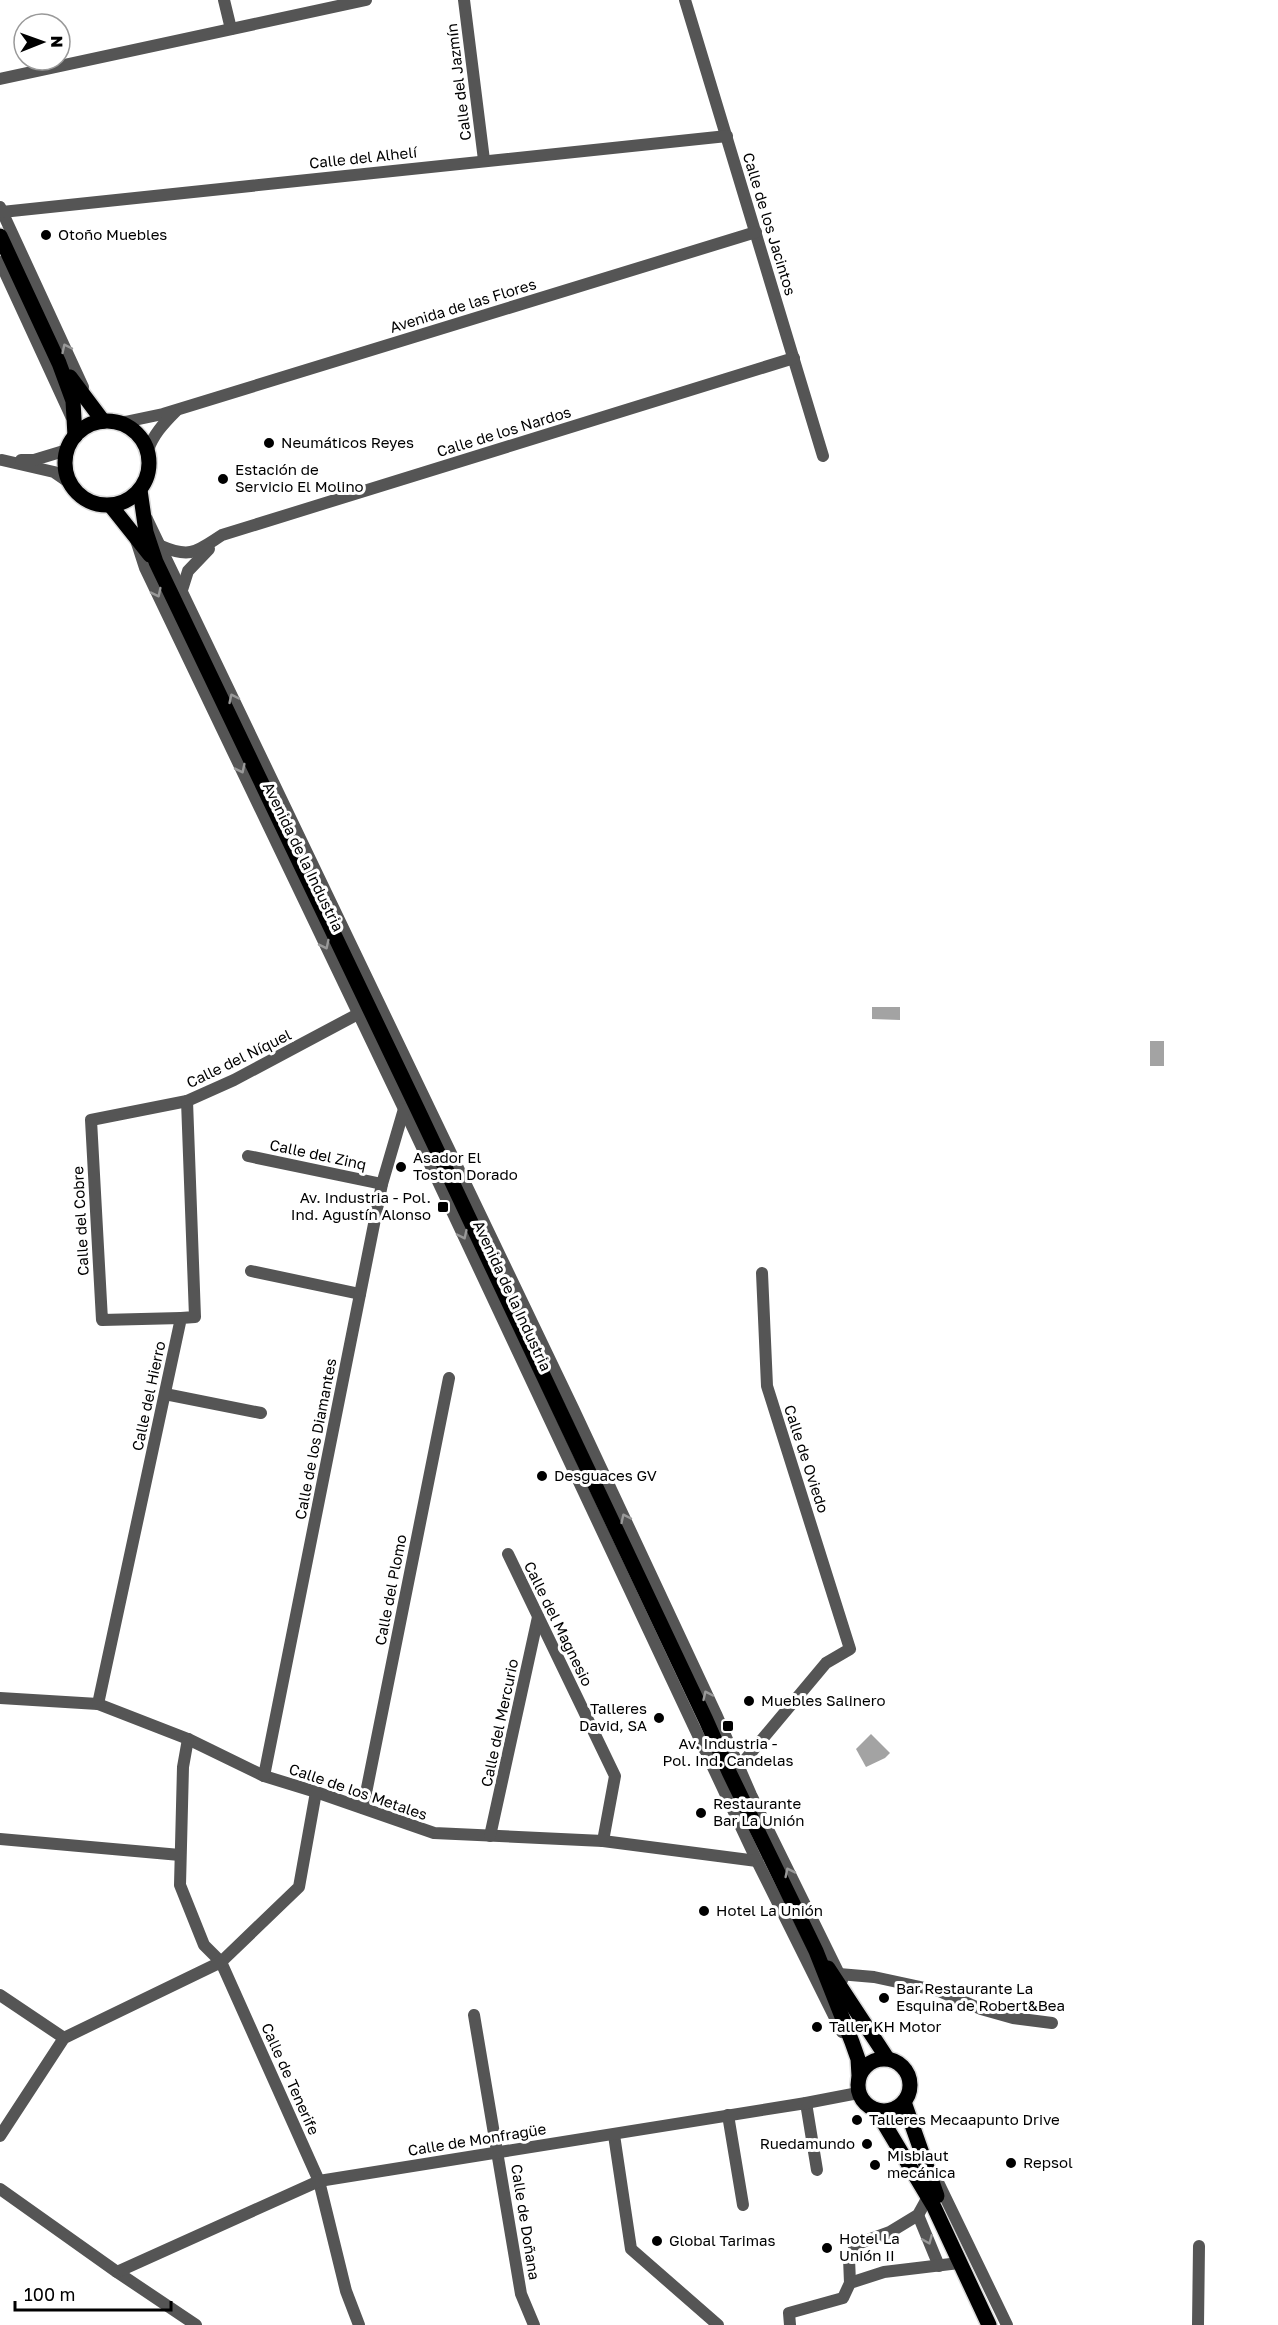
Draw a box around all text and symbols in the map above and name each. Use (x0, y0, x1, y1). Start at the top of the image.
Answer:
north arrow (12, 12, 72, 72)
street label: Calle del Jazmín (442, 22, 474, 142)
text: N (47, 35, 67, 48)
street label: Calle del Alhelí (308, 142, 419, 172)
street label: Calle de los Jacintos (740, 150, 800, 297)
place label: Otoño Muebles (58, 225, 167, 243)
marker: Otoño Muebles (39, 228, 53, 242)
street label: Avenida de las Flores (387, 274, 538, 336)
one-way arrow (61, 344, 73, 355)
street label: Calle de los Nardos (434, 402, 573, 460)
place label: Neumáticos Reyes (281, 433, 414, 451)
marker: Neumáticos Reyes (262, 436, 276, 450)
place label: Estación de Servicio El Molino (235, 460, 364, 495)
marker: Estación de Servicio El Molino (216, 472, 230, 486)
one-way arrow (149, 587, 161, 598)
one-way arrow (228, 693, 240, 704)
one-way arrow (234, 763, 245, 774)
street label: Avenida de la Industria (260, 779, 348, 934)
one-way arrow (318, 939, 330, 950)
street label: Calle del Níquel (183, 1025, 294, 1091)
street label: Calle del Zinq (268, 1135, 368, 1173)
place label: Asador El Toston Dorado (413, 1148, 518, 1183)
marker: Asador El Toston Dorado (394, 1160, 408, 1174)
street label: Calle del Cobre (68, 1165, 92, 1276)
place label: Av. Industria - Pol. Ind. Agustín Alonso (291, 1188, 431, 1223)
marker: Av. Industria - Pol. Ind. Agustín Alonso (436, 1200, 450, 1214)
street label: Avenida de la Industria (470, 1218, 556, 1374)
one-way arrow (456, 1228, 468, 1239)
street label: Calle del Hierro (128, 1339, 168, 1452)
street label: Calle de los Diamantes (291, 1357, 340, 1521)
street label: Calle de Oviedo (781, 1402, 833, 1515)
place label: Desguaces GV (554, 1466, 657, 1484)
marker: Desguaces GV (535, 1469, 549, 1483)
one-way arrow (620, 1513, 632, 1524)
street label: Calle del Plomo (370, 1533, 410, 1647)
street label: Calle del Magnesio (521, 1558, 597, 1689)
street label: Calle del Mercurio (477, 1657, 521, 1788)
one-way arrow (702, 1690, 714, 1701)
place label: Muebles Salinero (761, 1691, 885, 1709)
marker: Muebles Salinero (742, 1694, 756, 1708)
place label: Talleres David, SA (579, 1699, 647, 1734)
marker: Talleres David, SA (652, 1711, 666, 1725)
marker: Av. Industria - Pol. Ind. Candelas (721, 1719, 735, 1733)
place label: Av. Industria - Pol. Ind. Candelas (663, 1734, 794, 1769)
street label: Calle de los Metales (287, 1759, 430, 1823)
place label: Restaurante Bar La Unión (713, 1794, 804, 1829)
marker: Restaurante Bar La Unión (694, 1806, 708, 1820)
one-way arrow (785, 1867, 796, 1878)
place label: Hotel La Unión (716, 1901, 823, 1919)
marker: Hotel La Unión (697, 1904, 711, 1918)
place label: Bar Restaurante La Esquina de Robert&Bea (896, 1979, 1065, 2014)
marker: Bar Restaurante La Esquina de Robert&Bea (877, 1991, 891, 2005)
place label: Taller KH Motor (829, 2017, 942, 2035)
street label: Calle de Tenerife (258, 2020, 324, 2138)
marker: Taller KH Motor (810, 2020, 824, 2034)
place label: Talleres Mecaapunto Drive (869, 2110, 1060, 2128)
marker: Talleres Mecaapunto Drive (850, 2113, 864, 2127)
street label: Calle de Monfragüe (406, 2119, 548, 2159)
place label: Ruedamundo (760, 2134, 855, 2152)
marker: Ruedamundo (860, 2137, 874, 2151)
place label: Misbiaut mecánica (887, 2146, 956, 2181)
place label: Repsol (1023, 2153, 1073, 2171)
marker: Repsol (1004, 2156, 1018, 2170)
marker: Misbiaut mecánica (868, 2158, 882, 2172)
street label: Calle de Doñana (508, 2163, 544, 2281)
place label: Hotel La Unión II (839, 2229, 900, 2264)
place label: Global Tarimas (669, 2231, 776, 2249)
marker: Global Tarimas (650, 2234, 664, 2248)
one-way arrow (921, 2234, 933, 2245)
marker: Hotel La Unión II (820, 2241, 834, 2255)
scale bar (15, 2274, 171, 2312)
text: 100 m (24, 2283, 75, 2305)

